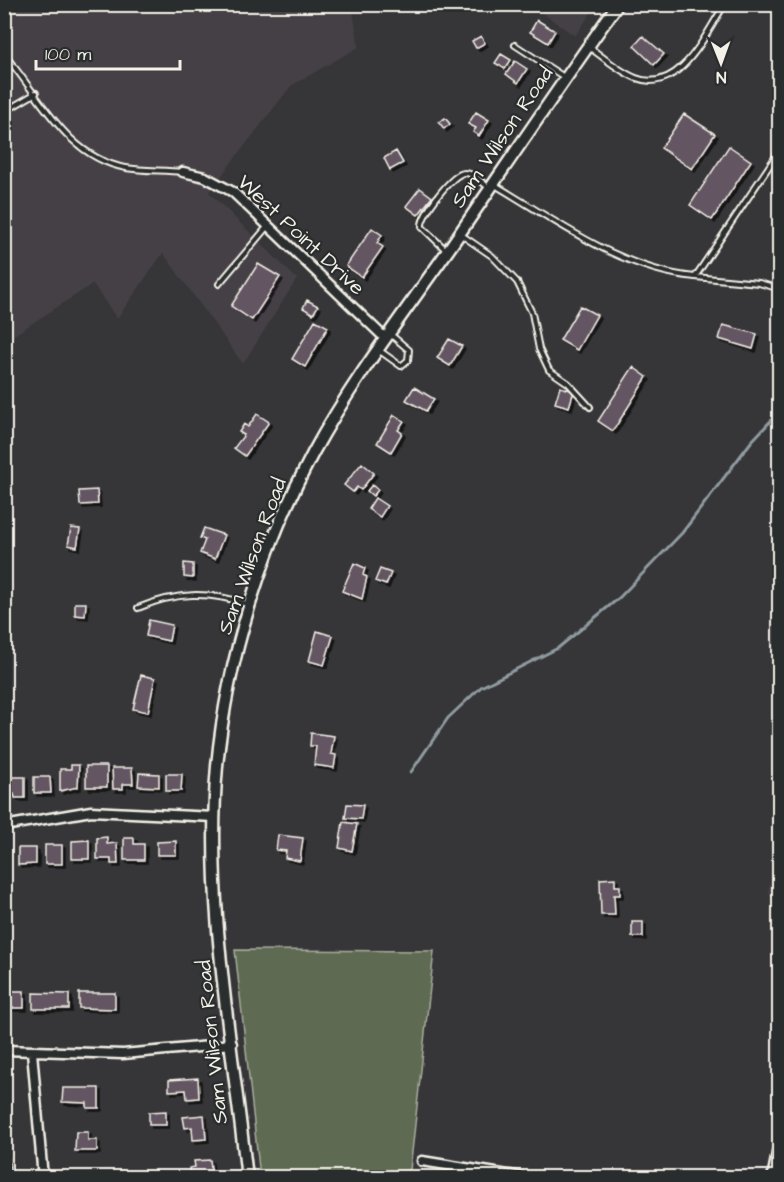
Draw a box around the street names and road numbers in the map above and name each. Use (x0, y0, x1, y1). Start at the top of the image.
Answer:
street label: Sam Wilson Road (444, 60, 560, 213)
street label: West Point Drive (231, 168, 371, 302)
street label: Sam Wilson Road (210, 473, 294, 638)
street label: Sam Wilson Road (189, 958, 235, 1125)

